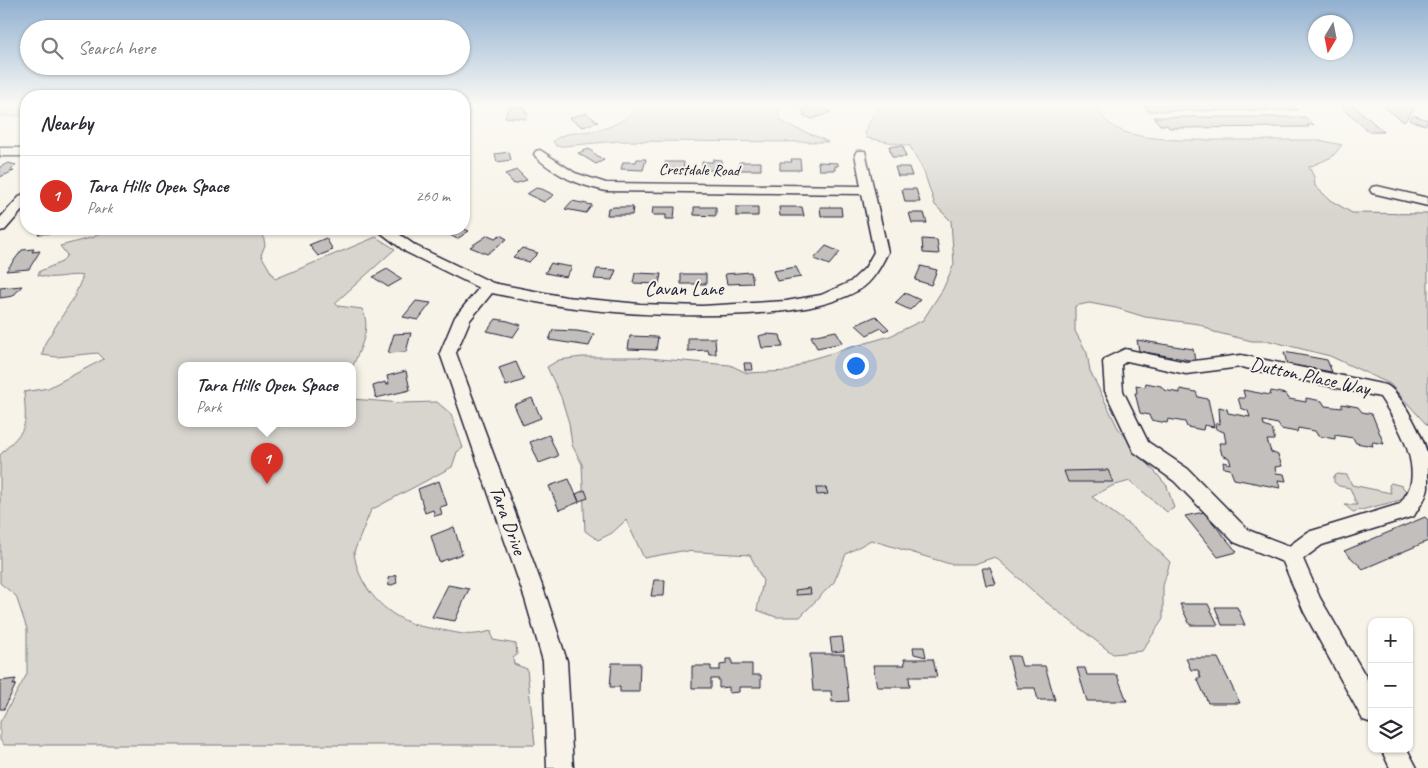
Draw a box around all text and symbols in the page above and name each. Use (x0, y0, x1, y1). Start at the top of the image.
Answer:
north arrow (1308, 15, 1353, 60)
search box (20, 20, 470, 75)
icon: search (38, 34, 66, 62)
text: Search here (78, 36, 155, 60)
text: Nearby (40, 110, 93, 136)
street label: Crestdale Road (659, 159, 742, 181)
text: Tara Hills Open Space (87, 174, 228, 198)
text: 1 (52, 186, 60, 206)
text: 260 m (416, 186, 450, 206)
text: Park (87, 198, 112, 218)
street label: Cavan Lane (645, 276, 725, 301)
street label: Dutton Place Way (1248, 351, 1374, 401)
your location (843, 353, 869, 379)
popup (178, 362, 356, 427)
text: Tara Hills Open Space (196, 373, 338, 397)
text: Park (196, 397, 222, 417)
pin: 1 (251, 443, 283, 484)
street label: Tara Drive (484, 482, 533, 559)
map controls (1368, 618, 1413, 753)
button: + (1368, 618, 1413, 663)
button: − (1368, 663, 1413, 708)
button: layers (1368, 708, 1413, 753)

